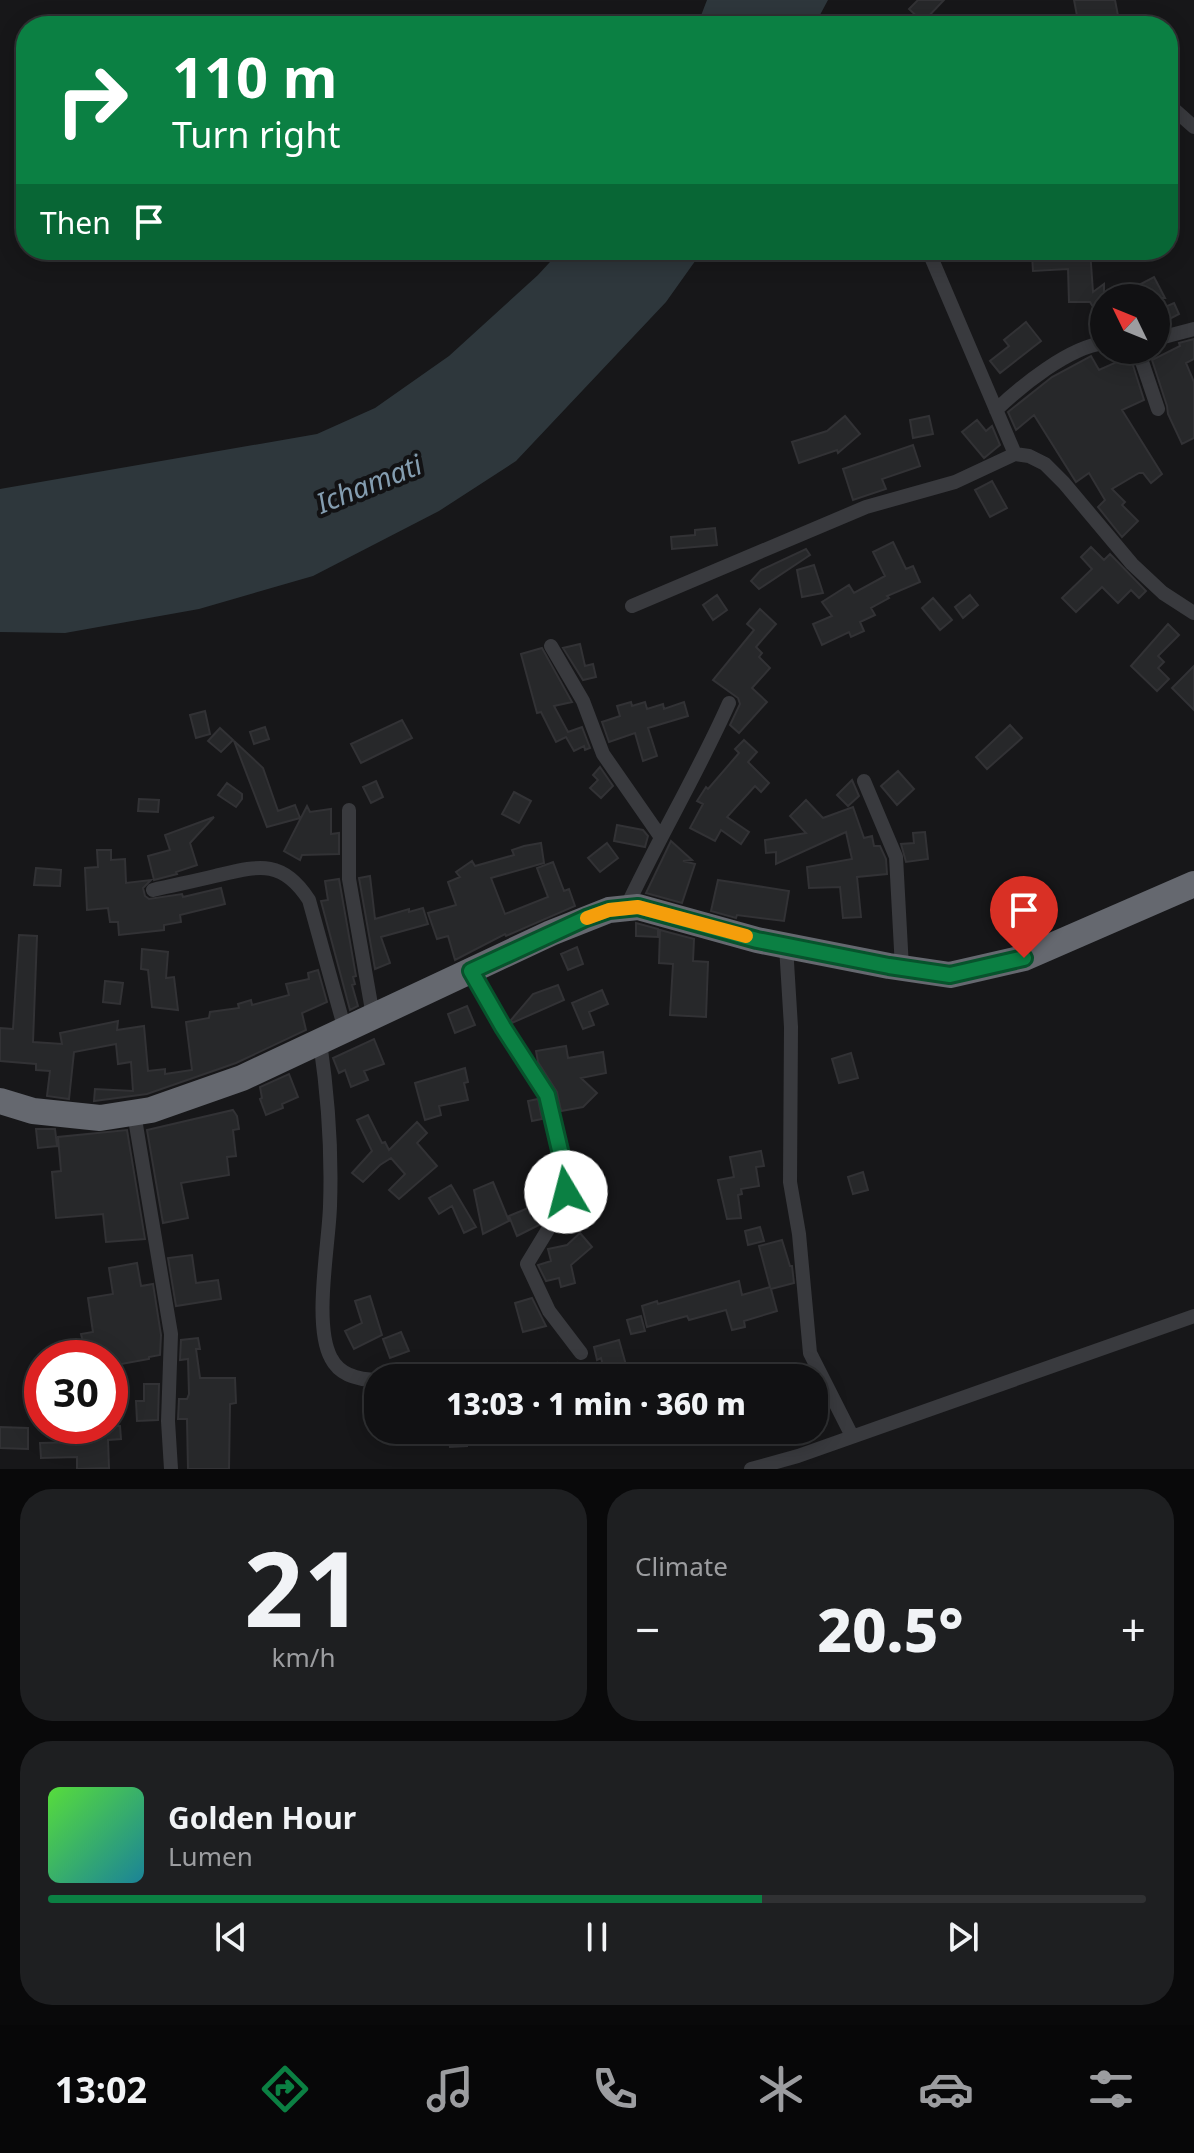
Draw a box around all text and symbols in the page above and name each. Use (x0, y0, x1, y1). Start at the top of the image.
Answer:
text: 110 m (172, 38, 337, 114)
icon: right (40, 48, 144, 152)
text: Turn right (172, 110, 340, 159)
icon: arrive (127, 200, 171, 244)
text: Then (40, 202, 111, 243)
north arrow (1090, 284, 1170, 364)
map controls (1090, 284, 1170, 364)
water label: Ichamati (309, 444, 428, 522)
pin (990, 876, 1058, 958)
icon: arrive (1002, 888, 1046, 932)
position arrow (524, 1150, 608, 1234)
speed limit sign: 30 (24, 1340, 128, 1444)
text: 13:03 · 1 min · 360 m (446, 1383, 746, 1424)
text: 21 (244, 1516, 363, 1657)
text: Climate (635, 1548, 728, 1584)
text: 20.5° (817, 1588, 964, 1670)
text: − (635, 1599, 660, 1659)
text: + (1121, 1599, 1146, 1659)
text: km/h (272, 1639, 335, 1675)
text: Golden Hour (168, 1797, 356, 1838)
text: Lumen (168, 1838, 253, 1874)
icon: previous (209, 1915, 253, 1959)
icon: pause (575, 1915, 619, 1959)
icon: next (941, 1915, 985, 1959)
icon: directions (257, 2061, 313, 2117)
icon: music (422, 2061, 478, 2117)
icon: phone (587, 2061, 643, 2117)
icon: climate (753, 2061, 809, 2117)
icon: car (918, 2061, 974, 2117)
icon: filters (1083, 2061, 1139, 2117)
text: 13:02 (55, 2065, 147, 2114)

